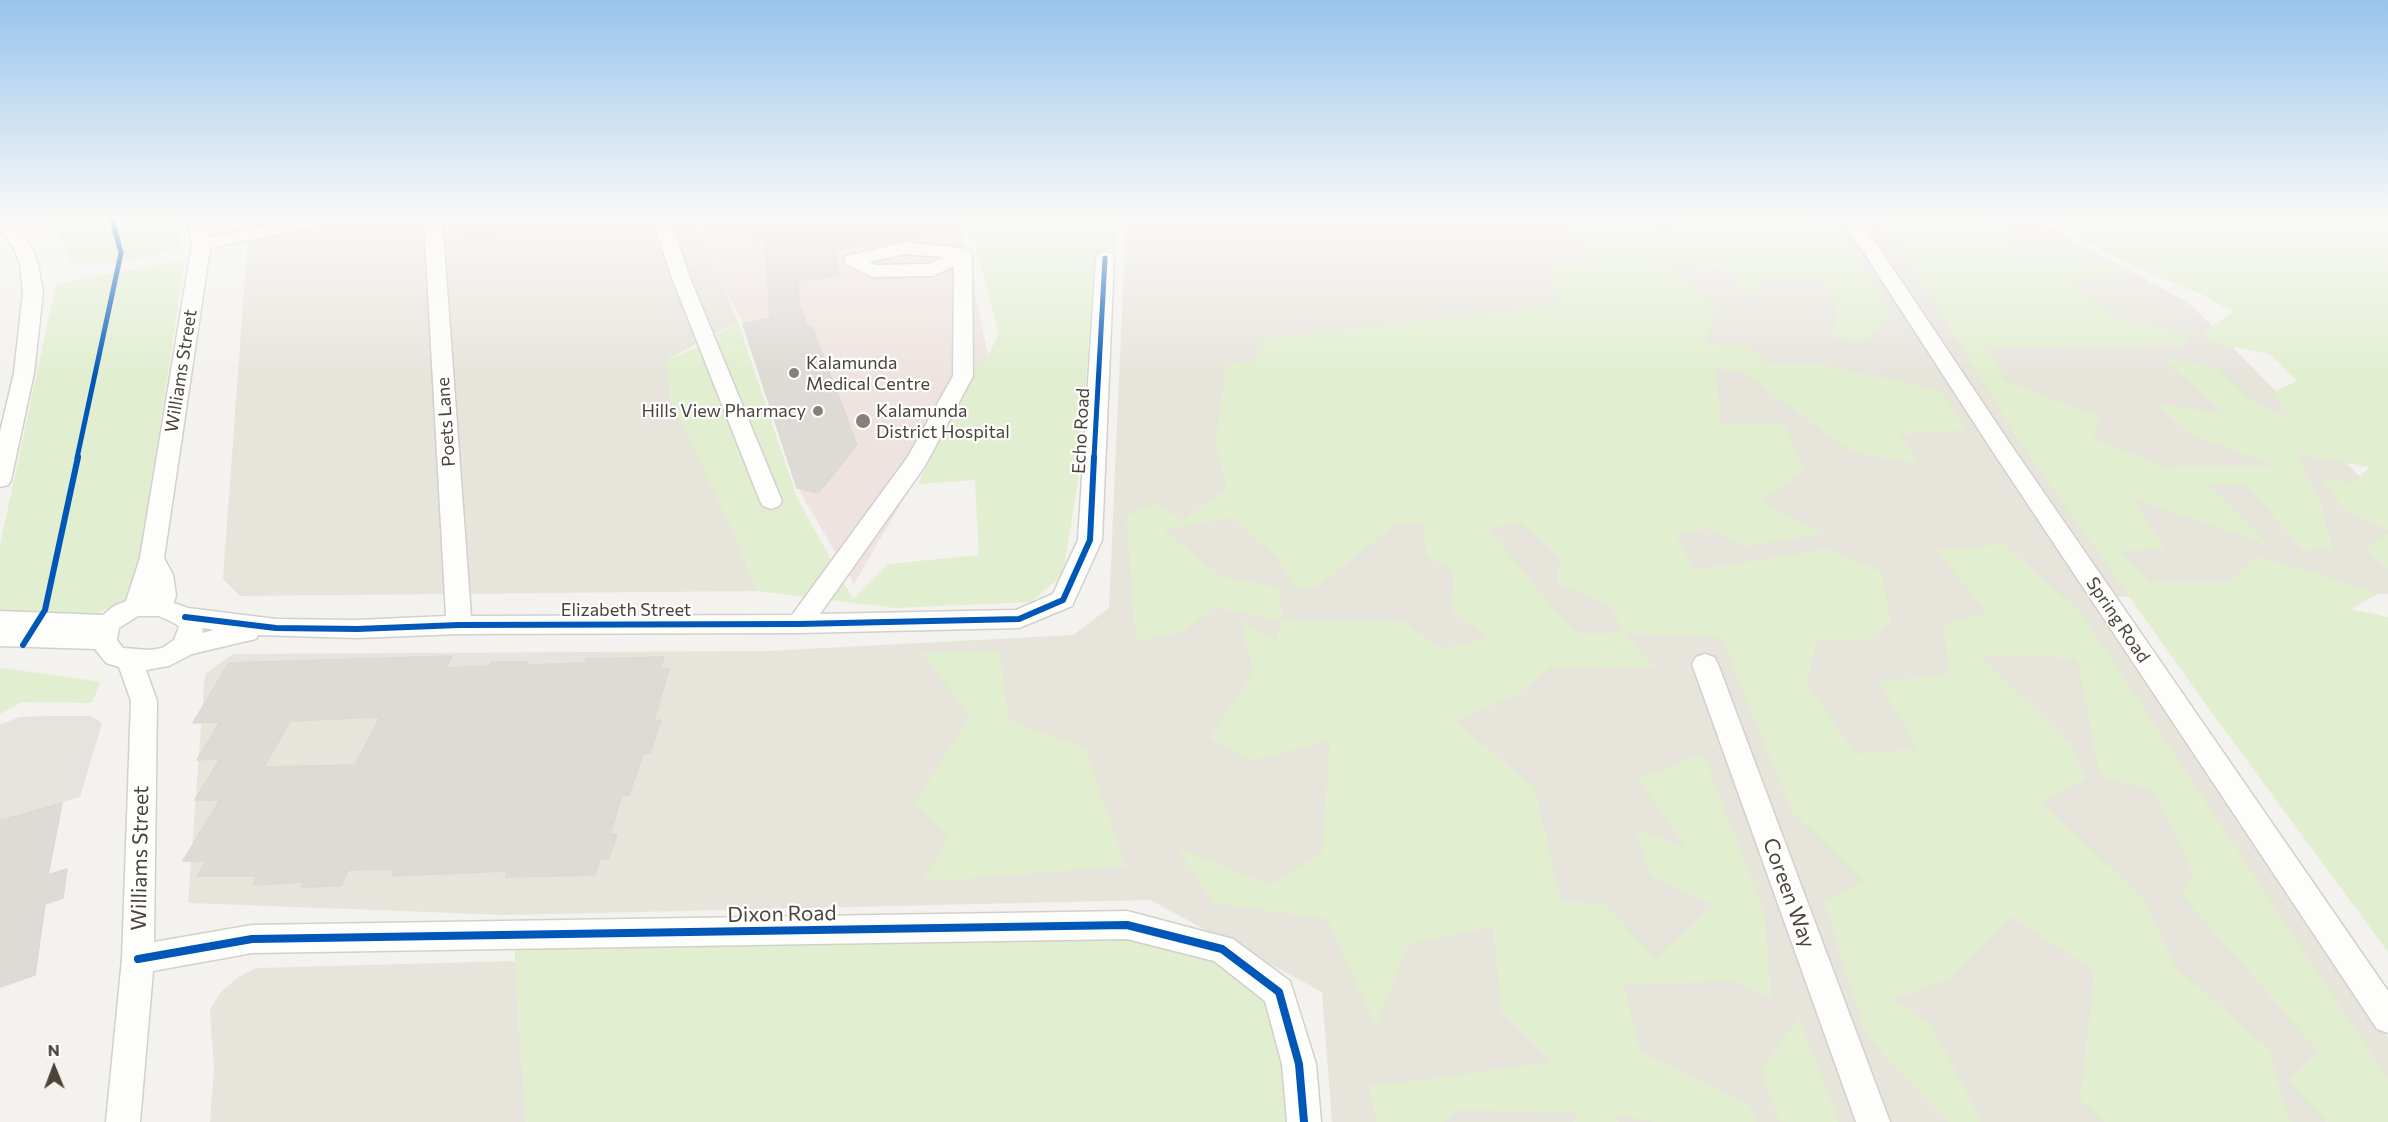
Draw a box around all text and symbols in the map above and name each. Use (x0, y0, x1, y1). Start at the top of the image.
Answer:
street label: Williams Street (161, 308, 201, 434)
place label: Kalamunda Medical Centre (806, 352, 930, 394)
marker: Kalamunda Medical Centre (787, 366, 801, 380)
street label: Poets Lane (432, 377, 460, 467)
street label: Echo Road (1068, 387, 1094, 475)
place label: Hills View Pharmacy (641, 400, 806, 422)
place label: Kalamunda District Hospital (876, 400, 1010, 442)
marker: Hills View Pharmacy (811, 404, 825, 418)
marker: Kalamunda District Hospital (854, 412, 872, 430)
street label: Spring Road (2081, 573, 2155, 667)
street label: Elizabeth Street (561, 599, 691, 621)
street label: Williams Street (126, 785, 154, 931)
street label: Coreen Way (1757, 835, 1821, 951)
street label: Dixon Road (727, 900, 837, 928)
north arrow (24, 1038, 84, 1098)
text: N (48, 1040, 60, 1059)

